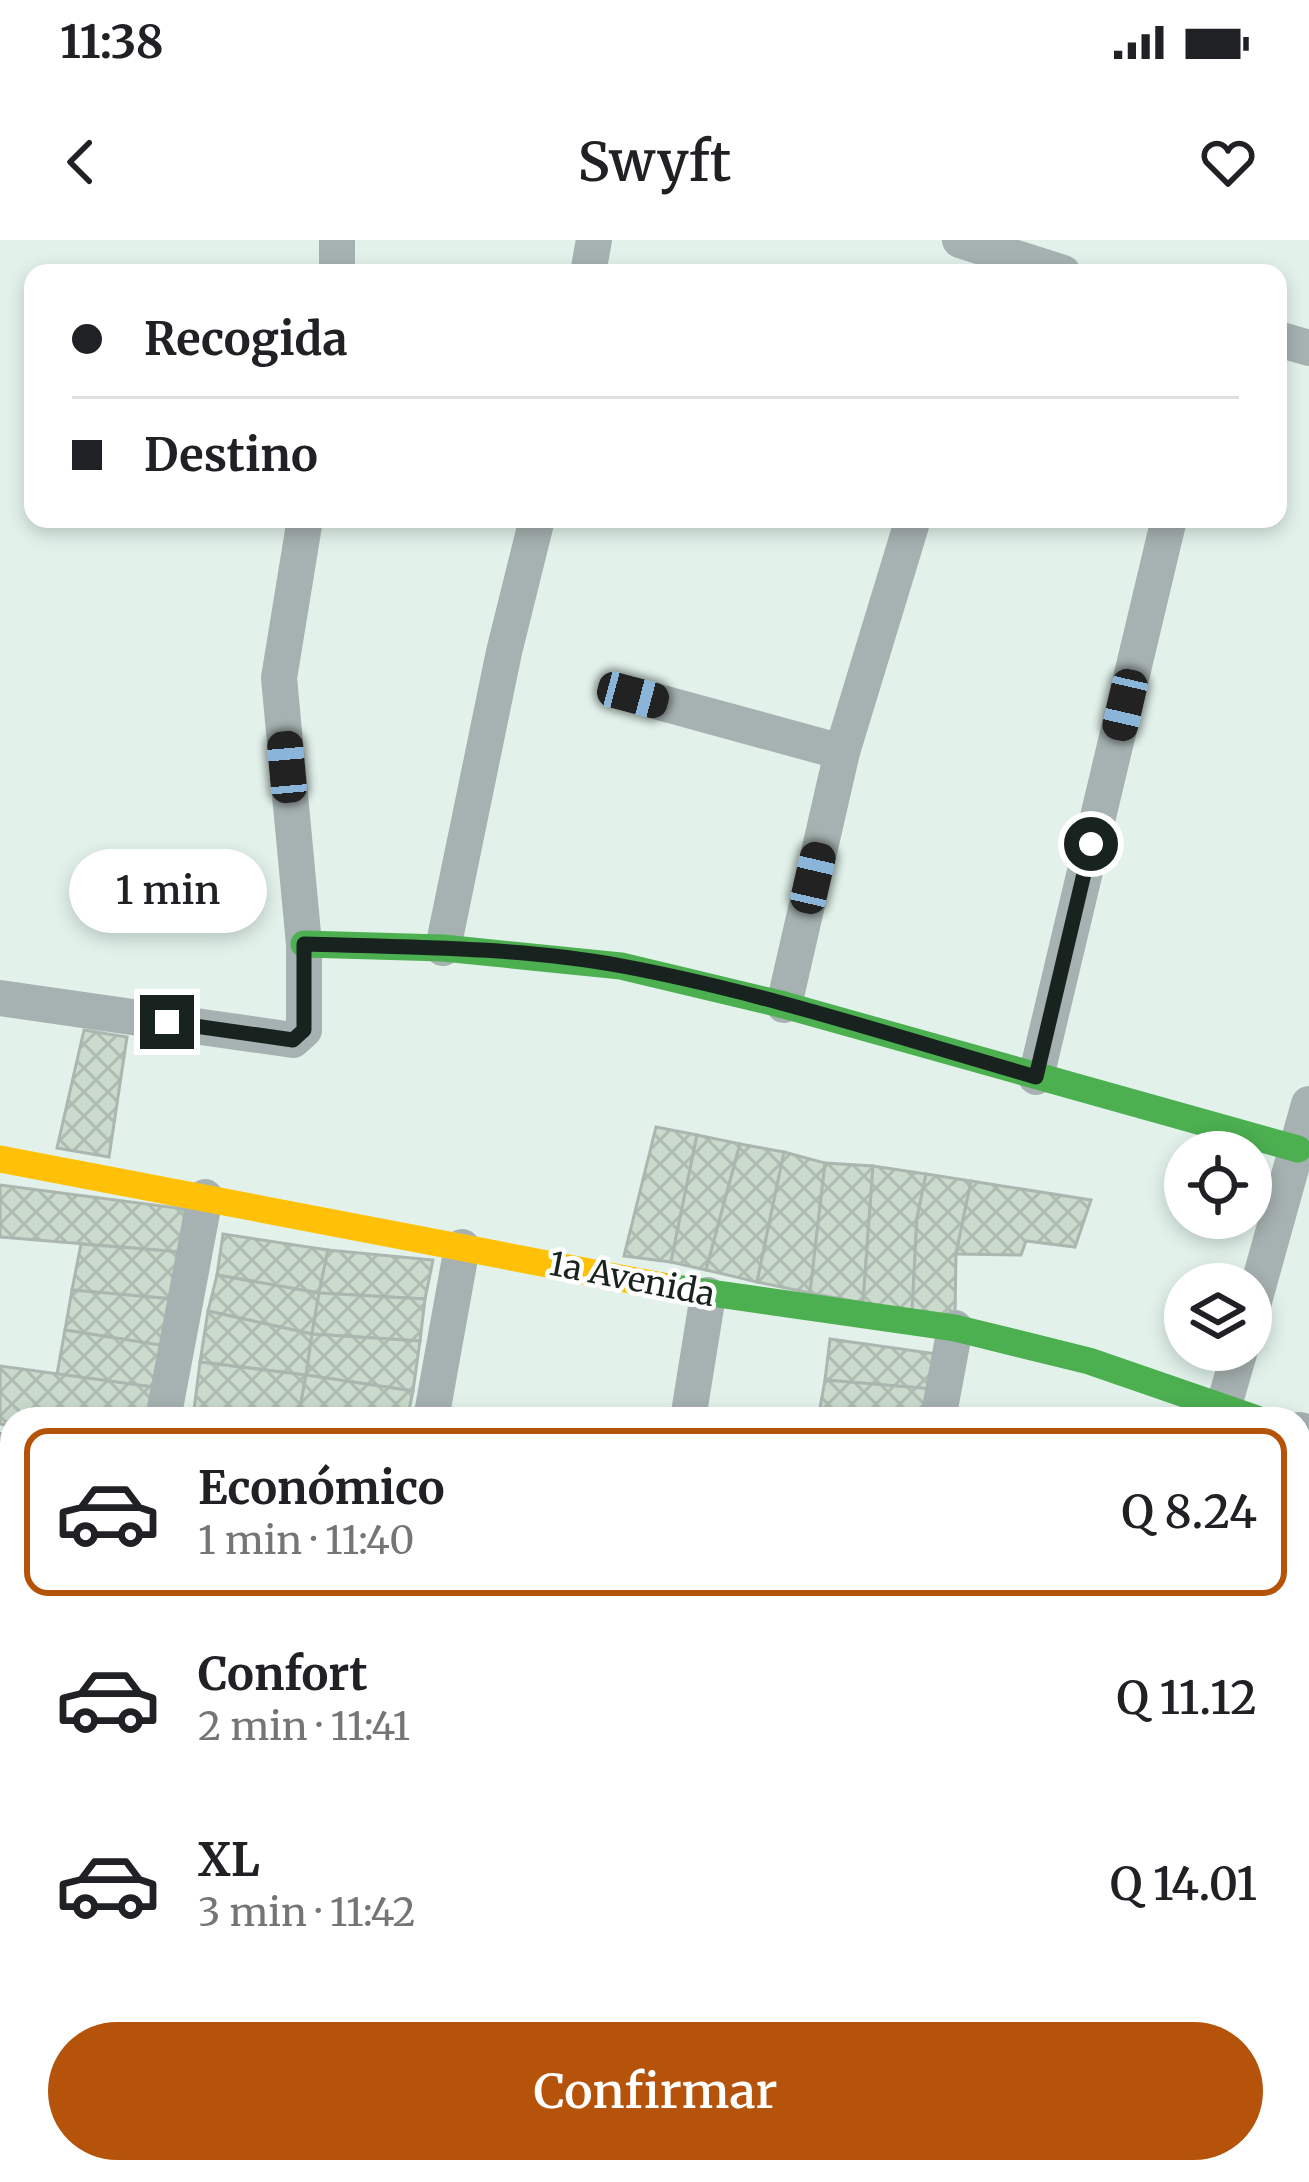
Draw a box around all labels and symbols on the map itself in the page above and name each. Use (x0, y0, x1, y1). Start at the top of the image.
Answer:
car (1099, 666, 1151, 744)
car (594, 668, 672, 722)
car (266, 730, 308, 804)
route start (1064, 817, 1118, 871)
car (787, 839, 839, 917)
callout: 1 min (68, 848, 266, 932)
route end (140, 995, 194, 1049)
street label: 1a Avenida (546, 1243, 718, 1315)

